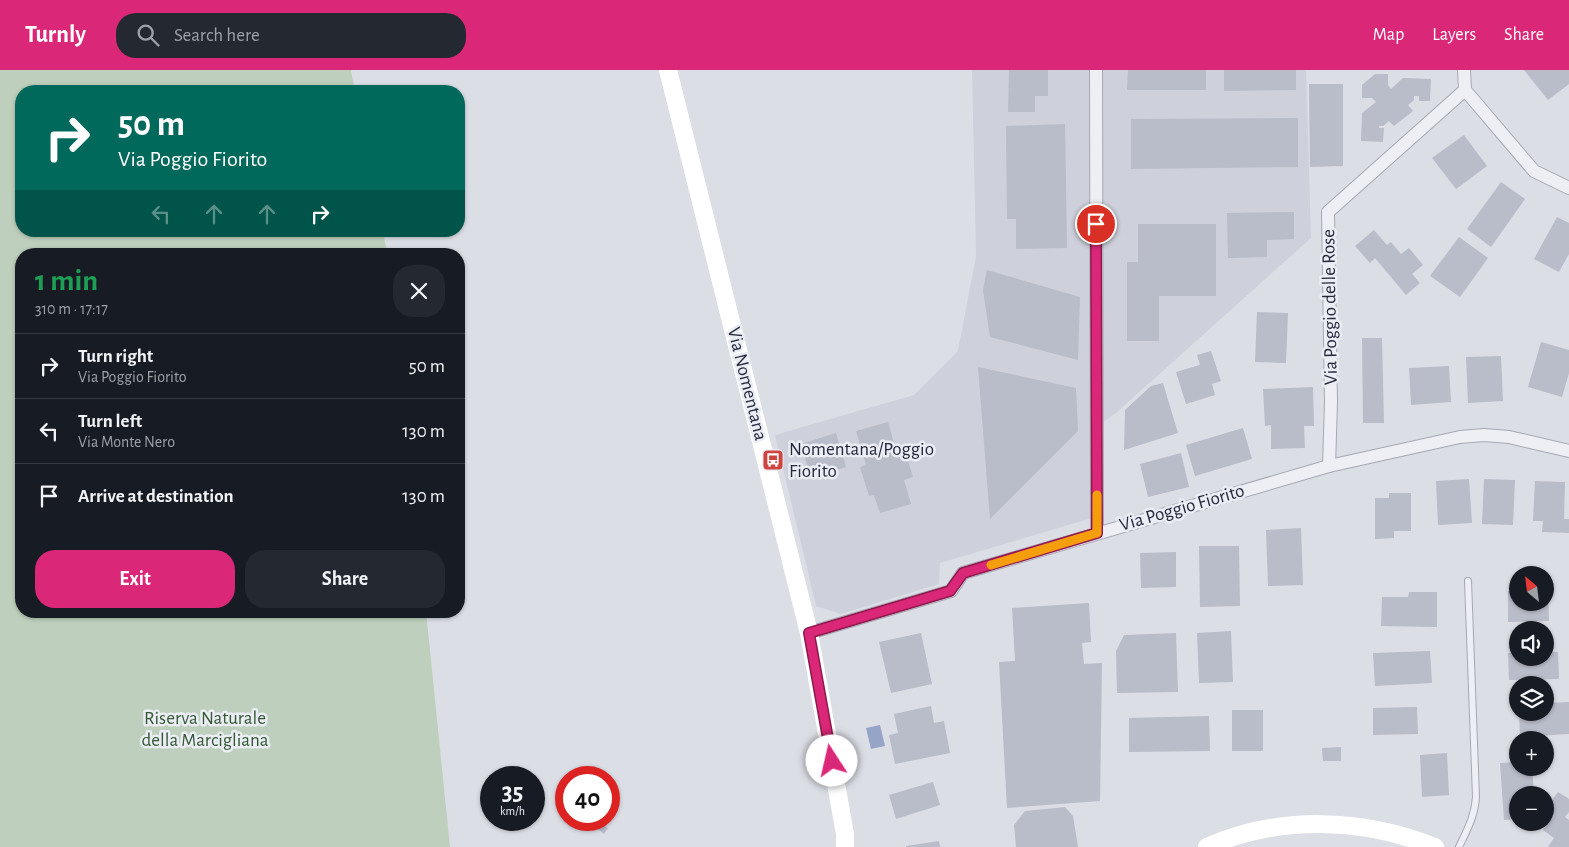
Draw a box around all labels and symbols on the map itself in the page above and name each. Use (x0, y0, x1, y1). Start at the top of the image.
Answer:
pin (1075, 203, 1117, 245)
street label: Via Poggio delle Rose (1319, 229, 1341, 385)
street label: Via Nomentana (724, 325, 770, 443)
place label: Nomentana/Poggio Fiorito (789, 440, 934, 481)
bus stop icon: Nomentana/Poggio Fiorito (761, 448, 785, 472)
street label: Via Poggio Fiorito (1117, 481, 1247, 535)
north arrow (1509, 566, 1554, 611)
park label: Riserva Naturale della Marcigliana (141, 709, 269, 750)
position arrow (805, 734, 857, 786)
speed limit sign: 40 (555, 766, 620, 831)

